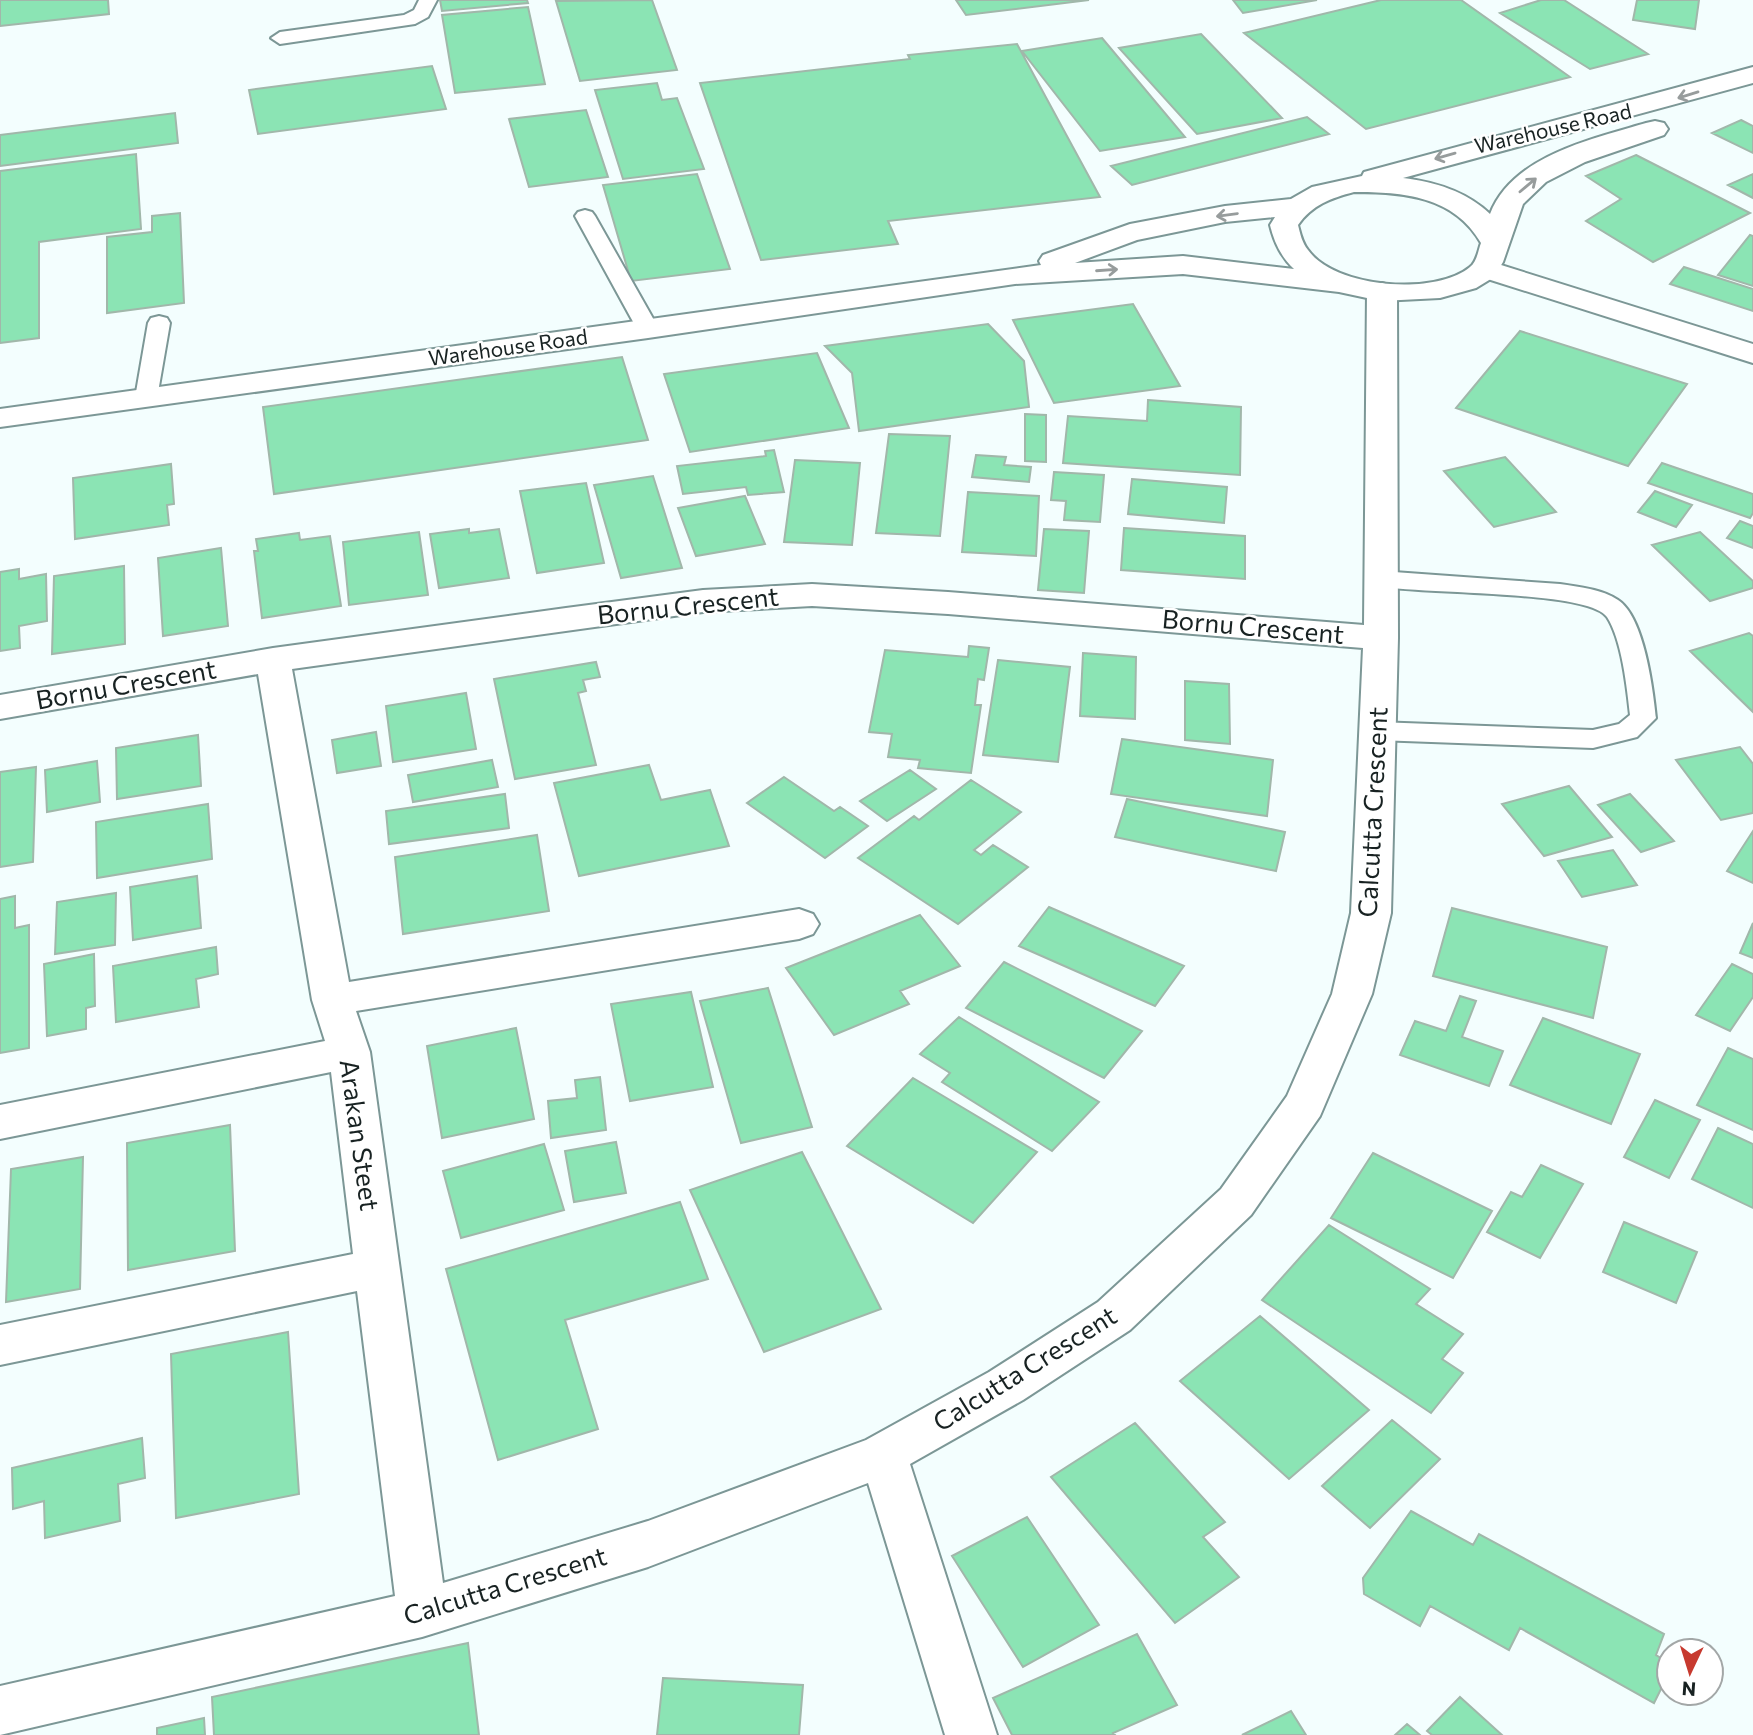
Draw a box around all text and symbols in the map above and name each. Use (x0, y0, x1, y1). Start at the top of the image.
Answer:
one-way arrow (1677, 89, 1699, 102)
street label: Warehouse Road (1472, 97, 1634, 158)
one-way arrow (1434, 150, 1456, 163)
one-way arrow (1518, 177, 1536, 193)
one-way arrow (1216, 208, 1239, 221)
one-way arrow (1096, 263, 1119, 276)
street label: Warehouse Road (427, 323, 589, 370)
street label: Bornu Crescent (595, 580, 780, 629)
street label: Bornu Crescent (1161, 602, 1345, 649)
street label: Bornu Crescent (33, 652, 218, 715)
street label: Calcutta Crescent (1351, 706, 1392, 918)
street label: Arakan Steet (335, 1057, 386, 1213)
street label: Calcutta Crescent (927, 1299, 1122, 1437)
street label: Calcutta Crescent (399, 1539, 610, 1630)
north arrow (1655, 1637, 1725, 1707)
text: N (1681, 1677, 1697, 1701)

